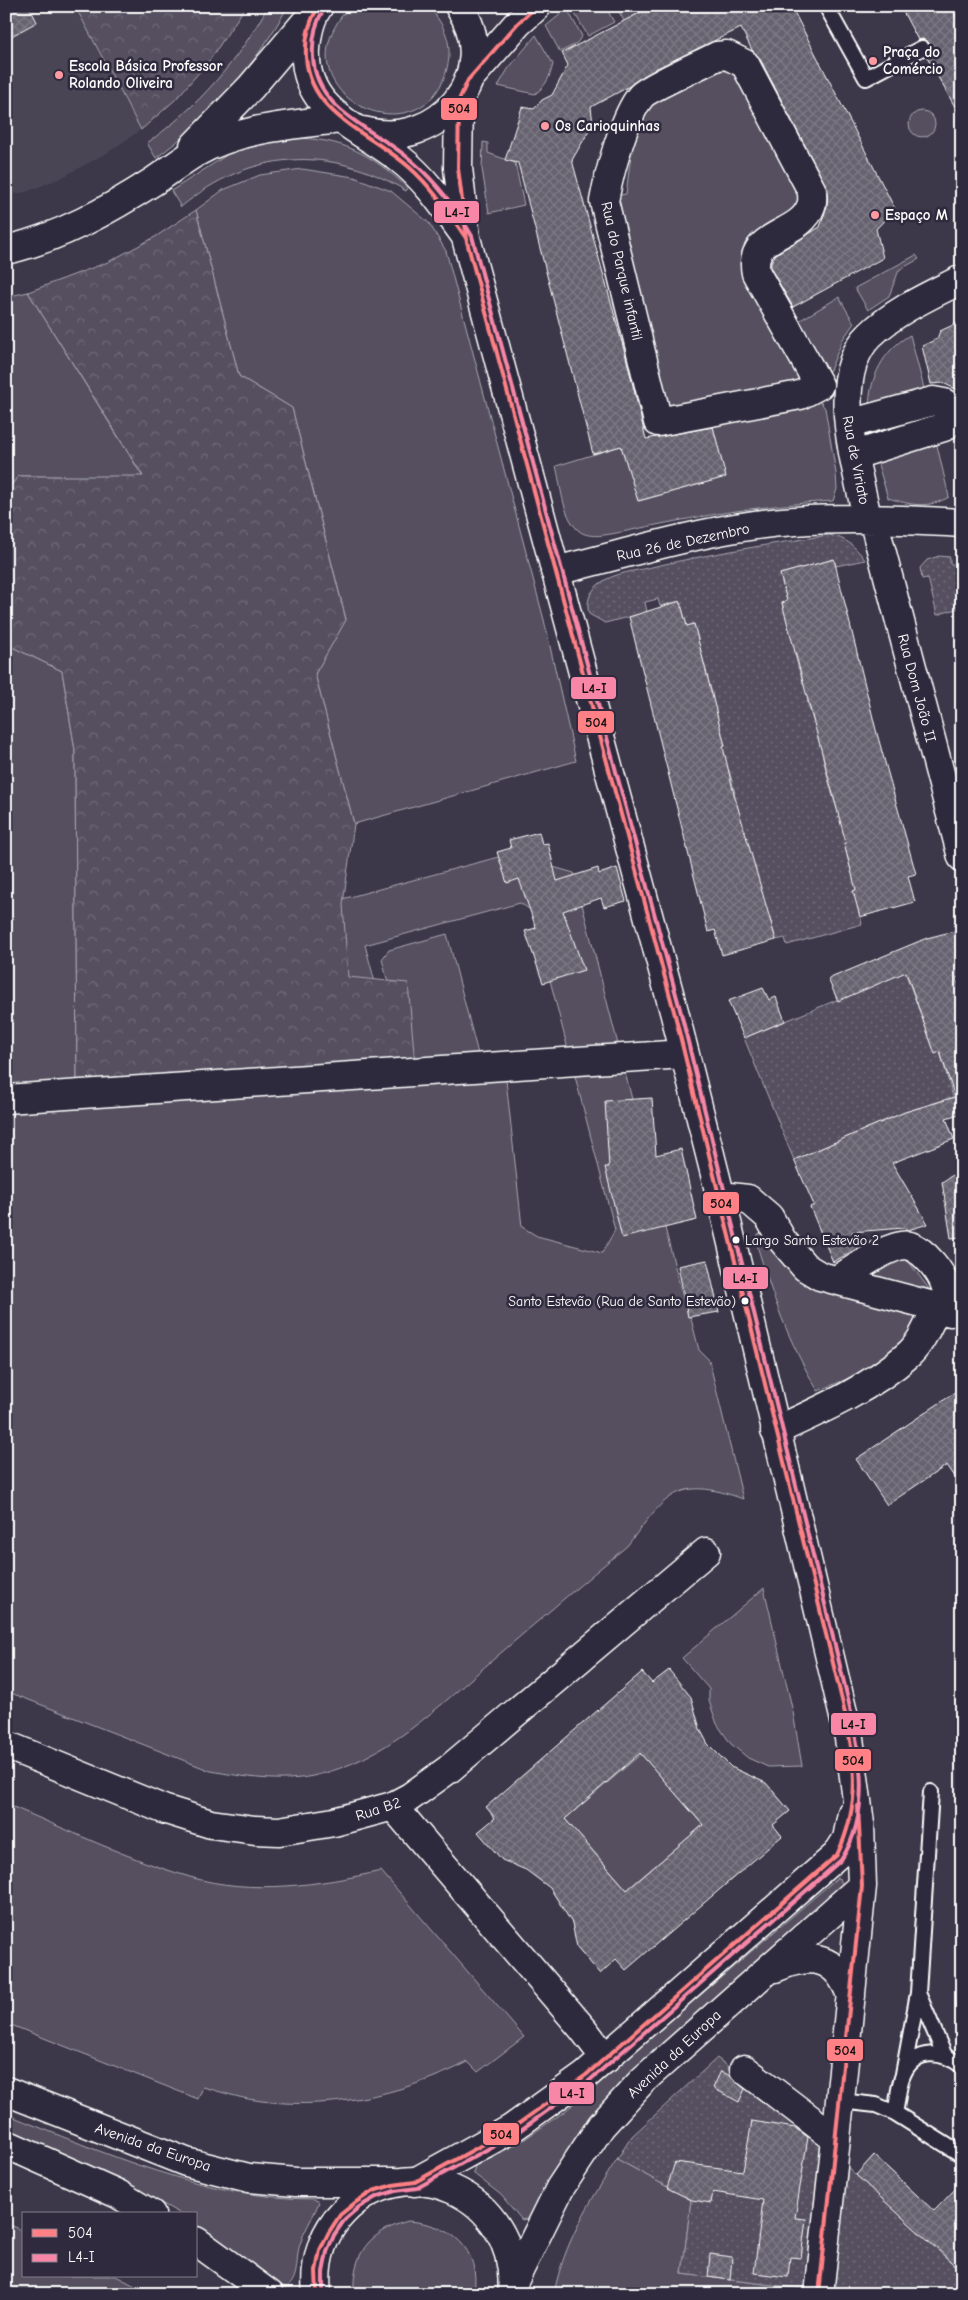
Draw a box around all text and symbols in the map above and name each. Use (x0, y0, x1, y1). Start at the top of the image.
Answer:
place label: Praça do Comércio (883, 43, 943, 78)
marker: Praça do Comércio (867, 55, 879, 67)
place label: Escola Básica Professor Rolando Oliveira (69, 57, 223, 92)
marker: Escola Básica Professor Rolando Oliveira (53, 69, 65, 81)
line badge: 504 (440, 97, 478, 121)
text: 504 (448, 100, 470, 117)
place label: Os Carioquinhas (555, 117, 660, 135)
marker: Os Carioquinhas (539, 120, 551, 132)
line badge: L4-I (433, 200, 480, 224)
street label: Rua do Parque infantil (597, 200, 647, 342)
text: L4-I (444, 204, 470, 221)
place label: Espaço M (885, 206, 948, 224)
marker: Espaço M (869, 209, 881, 221)
street label: Rua de Viriato (839, 414, 873, 506)
street label: Rua 26 de Dezembro (615, 519, 751, 565)
street label: Rua Dom João II (894, 632, 940, 744)
line badge: L4-I (570, 676, 617, 700)
text: L4-I (581, 680, 607, 697)
line badge: 504 (577, 710, 615, 734)
text: 504 (585, 714, 607, 731)
line badge: 504 (702, 1191, 740, 1215)
text: 504 (710, 1195, 732, 1212)
place label: Largo Santo Estevão 2 (745, 1232, 879, 1249)
marker: Largo Santo Estevão 2 (731, 1235, 741, 1245)
line badge: L4-I (722, 1266, 769, 1290)
text: L4-I (732, 1270, 758, 1287)
place label: Santo Estevão (Rua de Santo Estevão) (508, 1293, 736, 1310)
marker: Santo Estevão (Rua de Santo Estevão) (740, 1296, 750, 1306)
line badge: L4-I (830, 1712, 877, 1736)
text: L4-I (840, 1716, 866, 1733)
line badge: 504 (834, 1748, 872, 1772)
text: 504 (842, 1752, 864, 1769)
street label: Rua B2 (353, 1793, 403, 1825)
street label: Avenida da Europa (623, 2006, 725, 2102)
line badge: 504 (826, 2038, 864, 2062)
text: 504 (834, 2042, 856, 2059)
line badge: L4-I (548, 2081, 595, 2105)
text: L4-I (559, 2085, 585, 2102)
street label: Avenida da Europa (93, 2119, 213, 2175)
line badge: 504 (482, 2122, 520, 2146)
text: 504 (490, 2126, 512, 2143)
legend (22, 2212, 198, 2278)
text: 504 (68, 2224, 93, 2242)
text: L4-I (68, 2248, 95, 2266)

